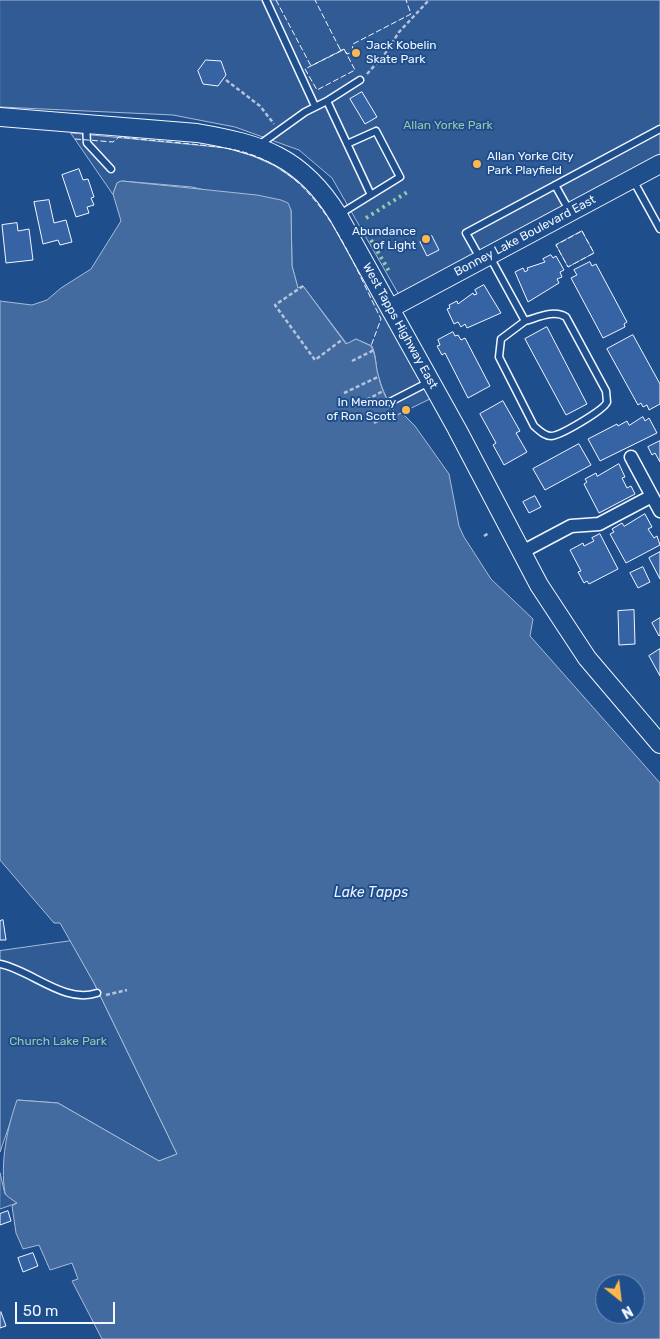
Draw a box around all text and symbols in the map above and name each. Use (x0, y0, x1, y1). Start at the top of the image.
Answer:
place label: Jack Kobelin Skate Park (366, 39, 437, 67)
marker: Jack Kobelin Skate Park (350, 47, 362, 59)
park label: Allan Yorke Park (403, 119, 493, 133)
place label: Allan Yorke City Park Playfield (487, 150, 574, 178)
marker: Allan Yorke City Park Playfield (471, 158, 483, 170)
street label: Bonney Lake Boulevard East (452, 193, 598, 279)
place label: Abundance of Light (352, 225, 416, 253)
marker: Abundance of Light (420, 233, 432, 245)
street label: West Tapps Highway East (359, 261, 441, 391)
place label: In Memory of Ron Scott (326, 396, 396, 424)
marker: In Memory of Ron Scott (400, 404, 412, 416)
water label: Lake Tapps (334, 885, 408, 901)
park label: Church Lake Park (9, 1035, 107, 1049)
north arrow (595, 1274, 645, 1324)
scale bar (18, 1292, 118, 1324)
text: 50 m (23, 1302, 58, 1320)
text: N (619, 1302, 636, 1322)

